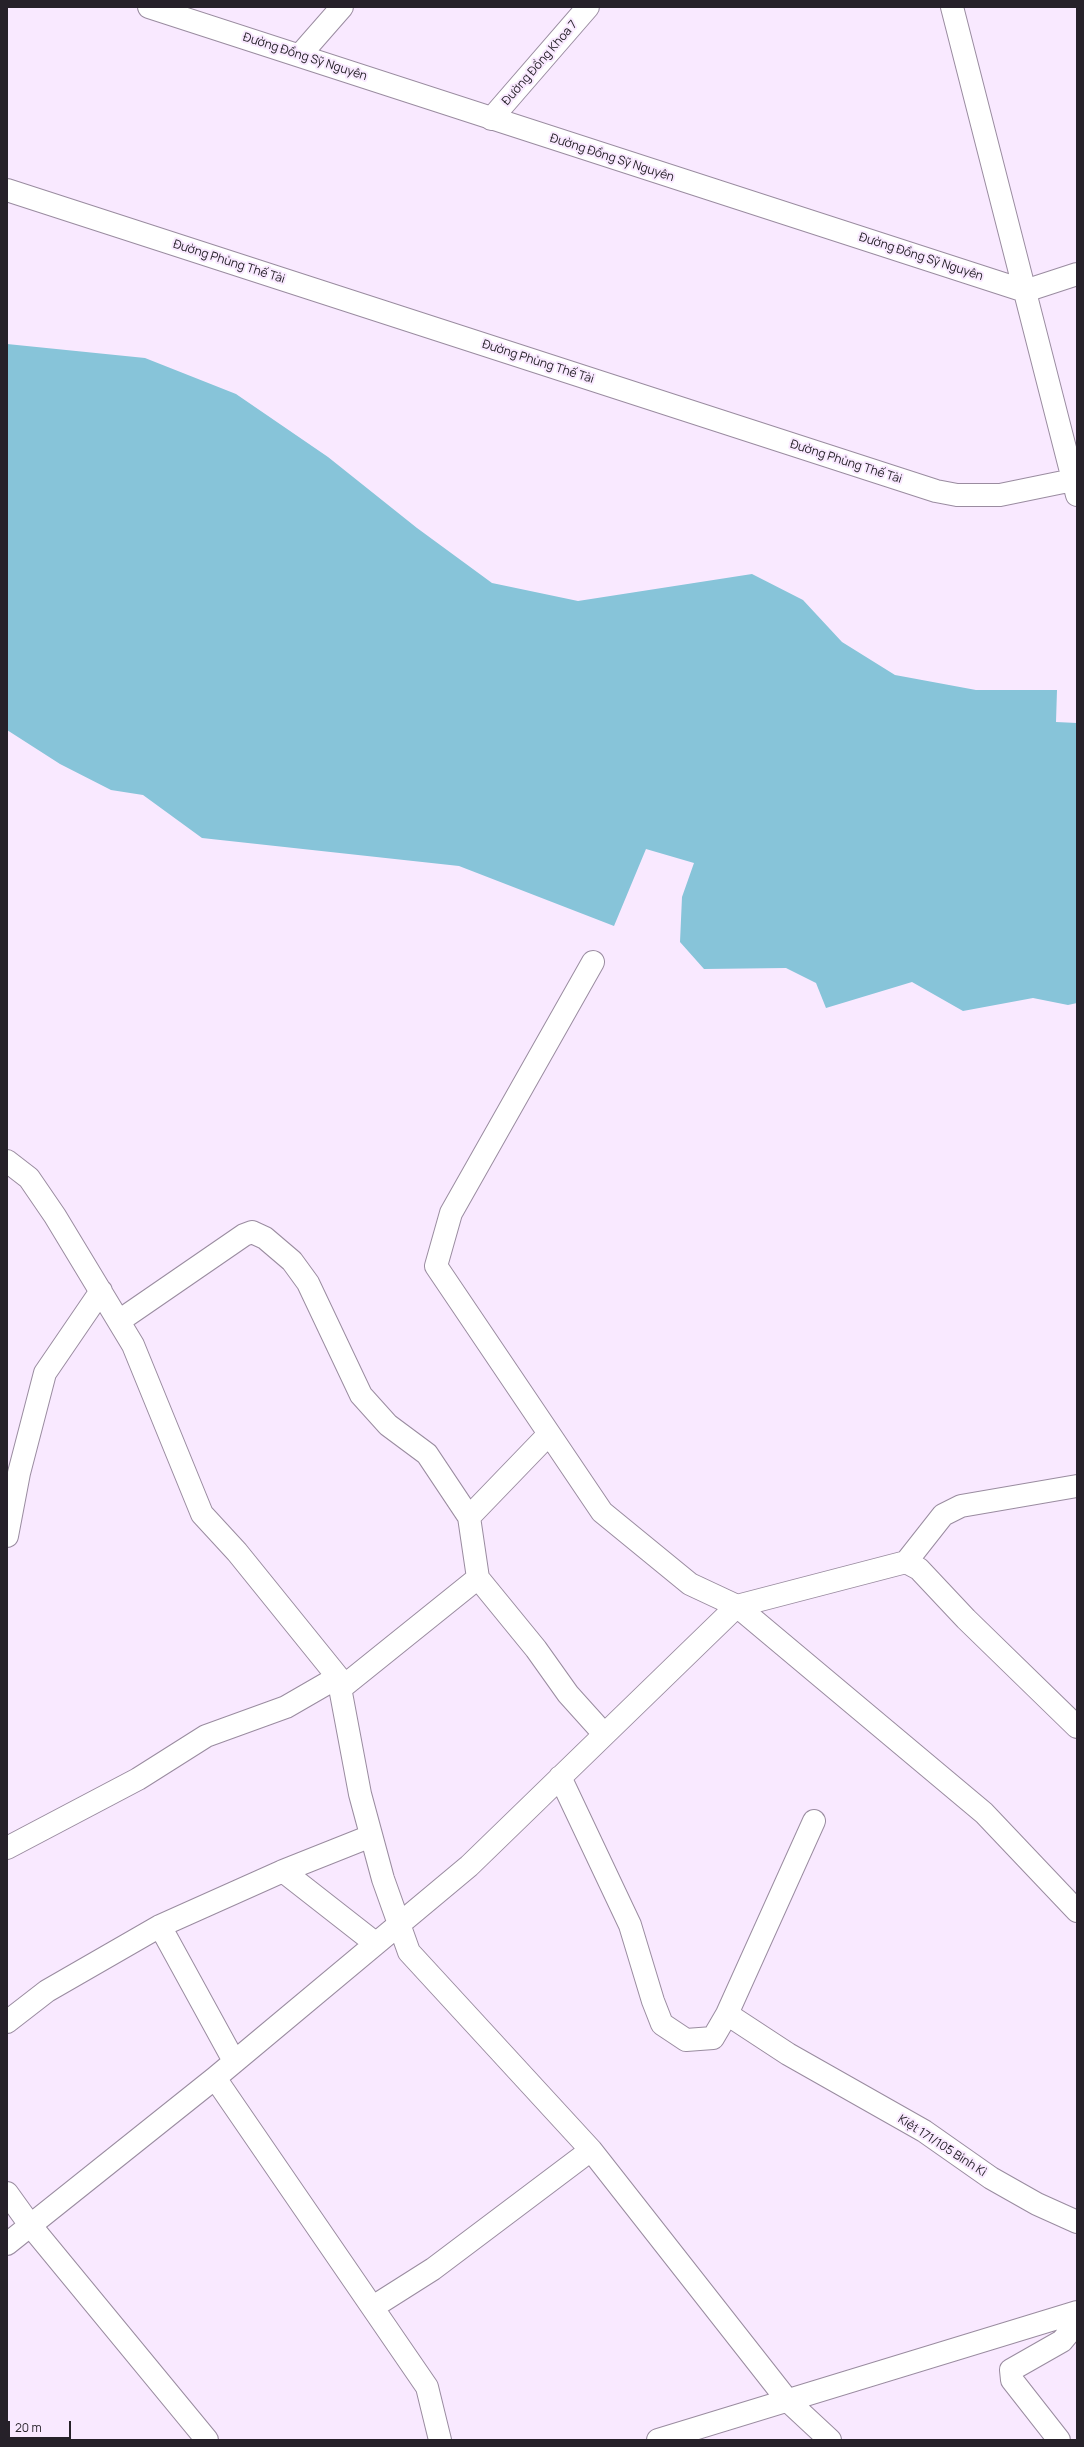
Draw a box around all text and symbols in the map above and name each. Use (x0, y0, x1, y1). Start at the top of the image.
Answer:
street label: Đường Đồng Khoa 7 (499, 18, 581, 108)
street label: Đường Đồng Sỹ Nguyên (241, 30, 369, 84)
street label: Đường Đồng Sỹ Nguyên (548, 131, 676, 185)
street label: Đường Đồng Sỹ Nguyên (857, 230, 985, 284)
street label: Đường Phùng Thế Tài (171, 237, 287, 287)
street label: Đường Phùng Thế Tài (480, 337, 596, 387)
street label: Đường Phùng Thế Tài (788, 437, 904, 487)
street label: Kiệt 171/105 Bình Kì (895, 2112, 989, 2180)
scale bar (10, 2413, 73, 2439)
text: 20 m (15, 2419, 42, 2436)

